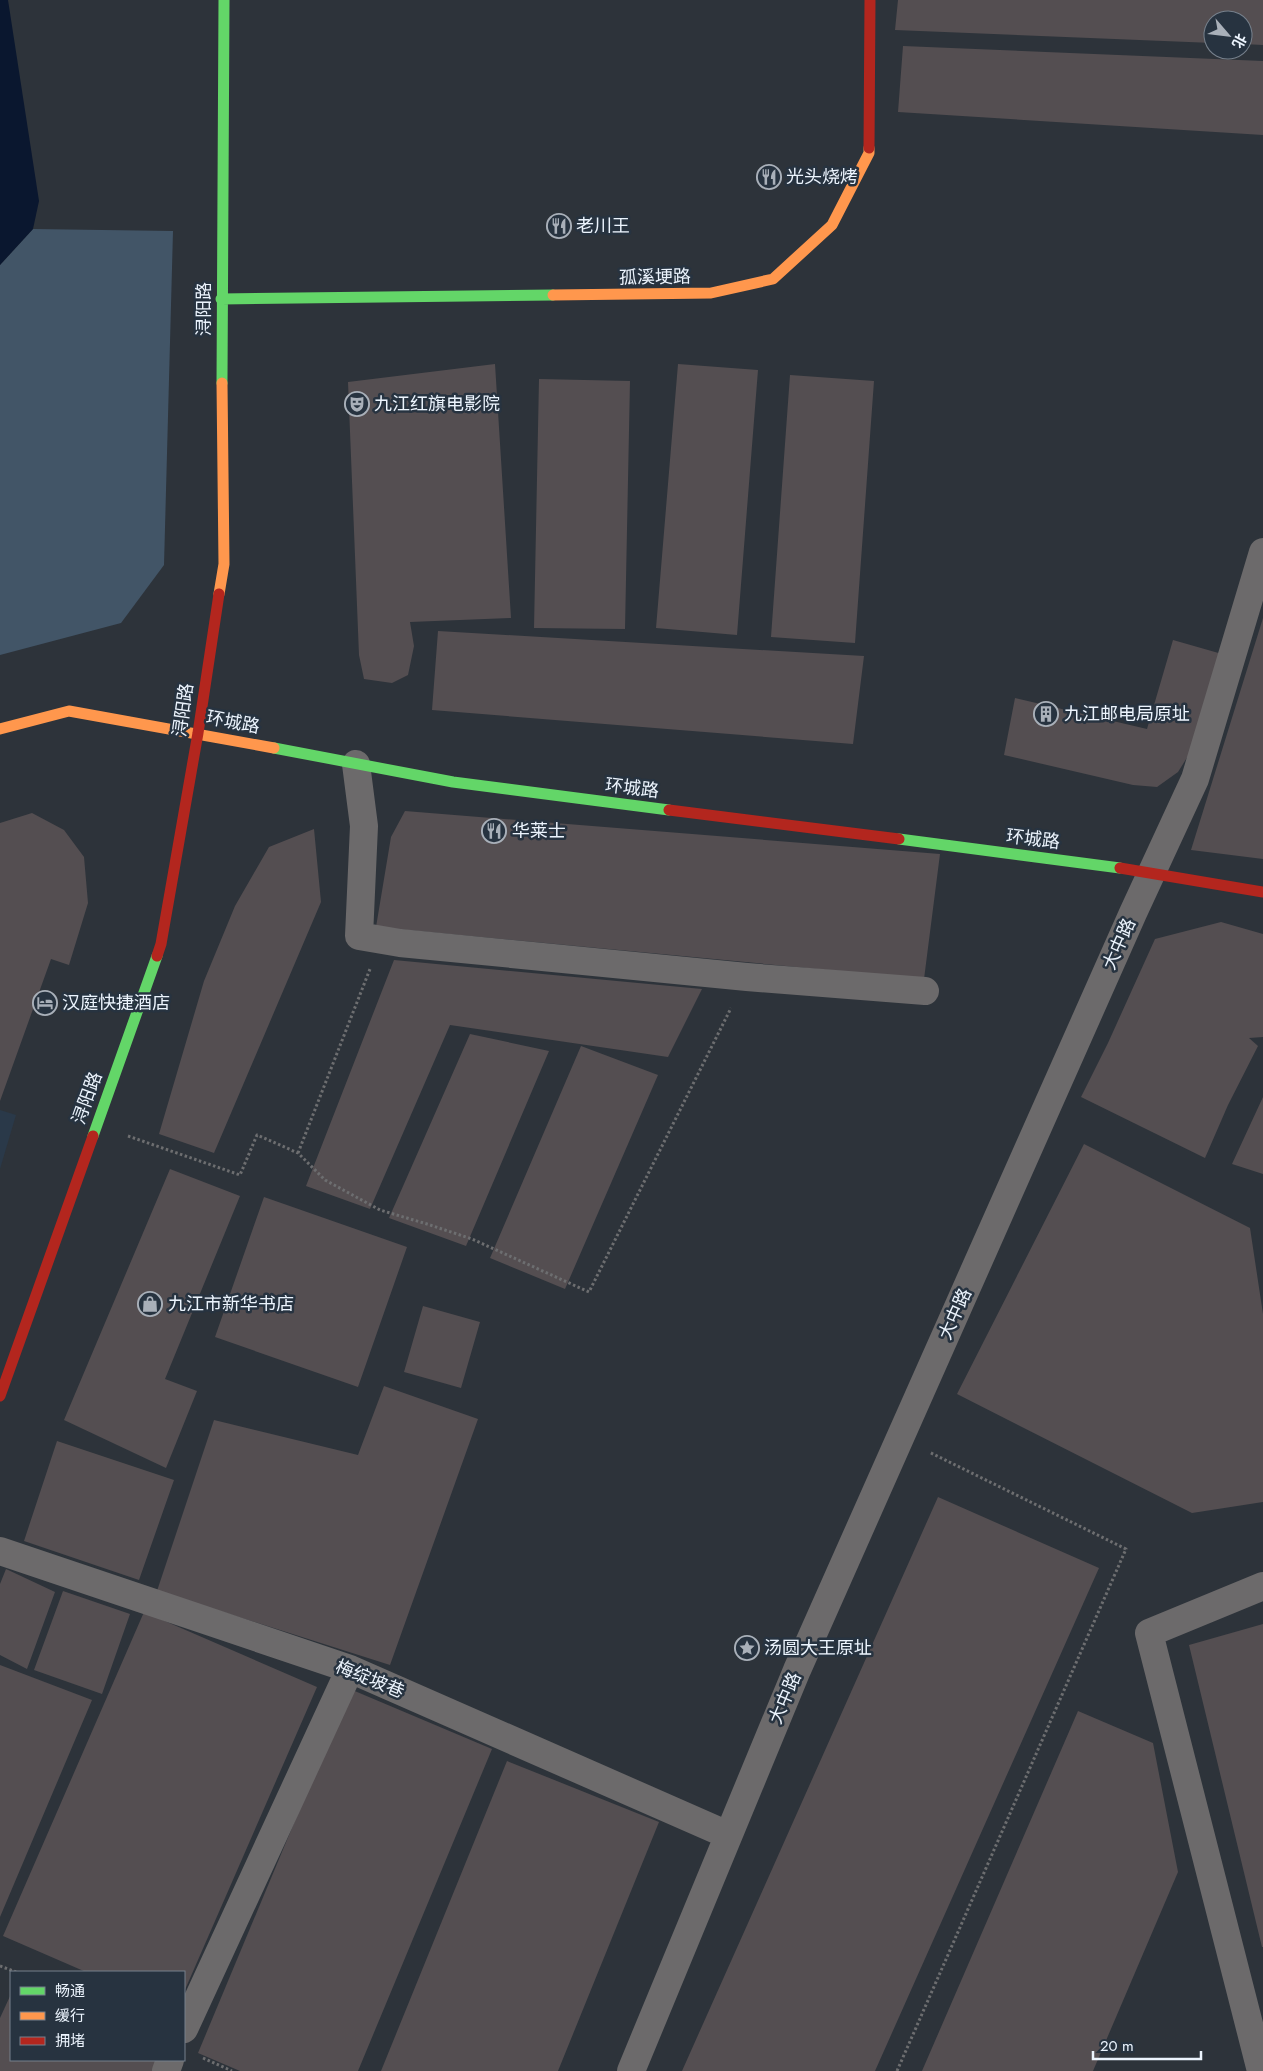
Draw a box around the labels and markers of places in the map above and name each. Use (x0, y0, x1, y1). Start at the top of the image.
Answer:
restaurant icon: 光头烧烤 (756, 164, 782, 190)
place label: 光头烧烤 (786, 164, 858, 190)
restaurant icon: 老川王 (546, 213, 572, 239)
place label: 老川王 (576, 213, 630, 239)
theatre icon: 九江红旗电影院 (344, 391, 370, 417)
place label: 九江红旗电影院 (374, 391, 500, 417)
building icon: 九江邮电局原址 (1033, 701, 1059, 727)
place label: 九江邮电局原址 (1064, 701, 1190, 727)
restaurant icon: 华莱士 (481, 818, 507, 844)
place label: 华莱士 (512, 818, 566, 844)
hotel icon: 汉庭快捷酒店 (32, 990, 58, 1016)
place label: 汉庭快捷酒店 (62, 990, 170, 1016)
shop icon: 九江市新华书店 (137, 1291, 163, 1317)
place label: 九江市新华书店 (168, 1291, 294, 1317)
place icon: 汤圆大王原址 (734, 1635, 760, 1661)
place label: 汤圆大王原址 (764, 1635, 872, 1661)

